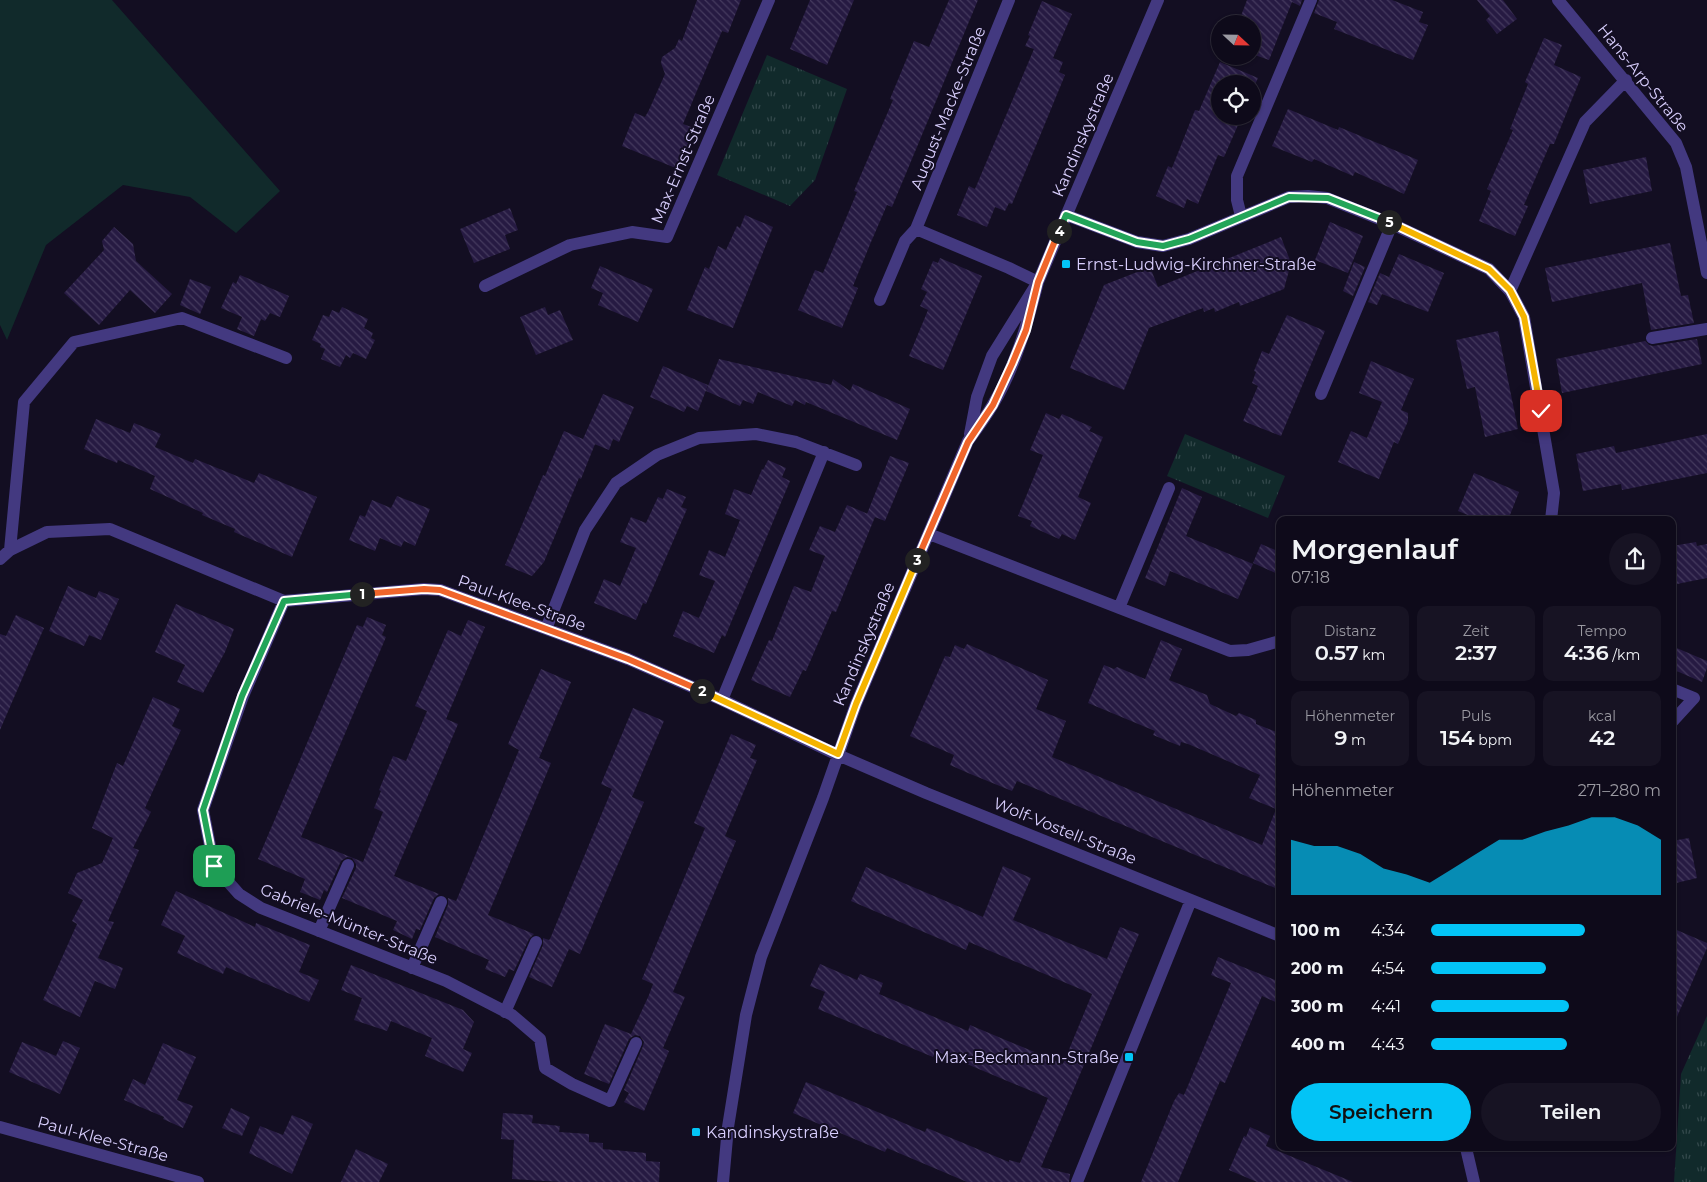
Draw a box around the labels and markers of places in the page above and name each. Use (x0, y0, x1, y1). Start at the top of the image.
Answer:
pin: 5 (1376, 210, 1402, 234)
pin: 4 (1046, 218, 1072, 244)
place label: Ernst-Ludwig-Kirchner-Straße (1076, 255, 1316, 274)
marker: Ernst-Ludwig-Kirchner-Straße (1060, 258, 1072, 270)
pin (1520, 390, 1562, 432)
pin: 3 (904, 548, 930, 572)
pin: 1 (350, 582, 374, 606)
pin: 2 (690, 678, 714, 704)
pin (193, 845, 235, 887)
place label: Max-Beckmann-Straße (934, 1048, 1119, 1067)
marker: Max-Beckmann-Straße (1123, 1051, 1135, 1063)
place label: Kandinskystraße (706, 1123, 839, 1142)
marker: Kandinskystraße (690, 1126, 702, 1138)

